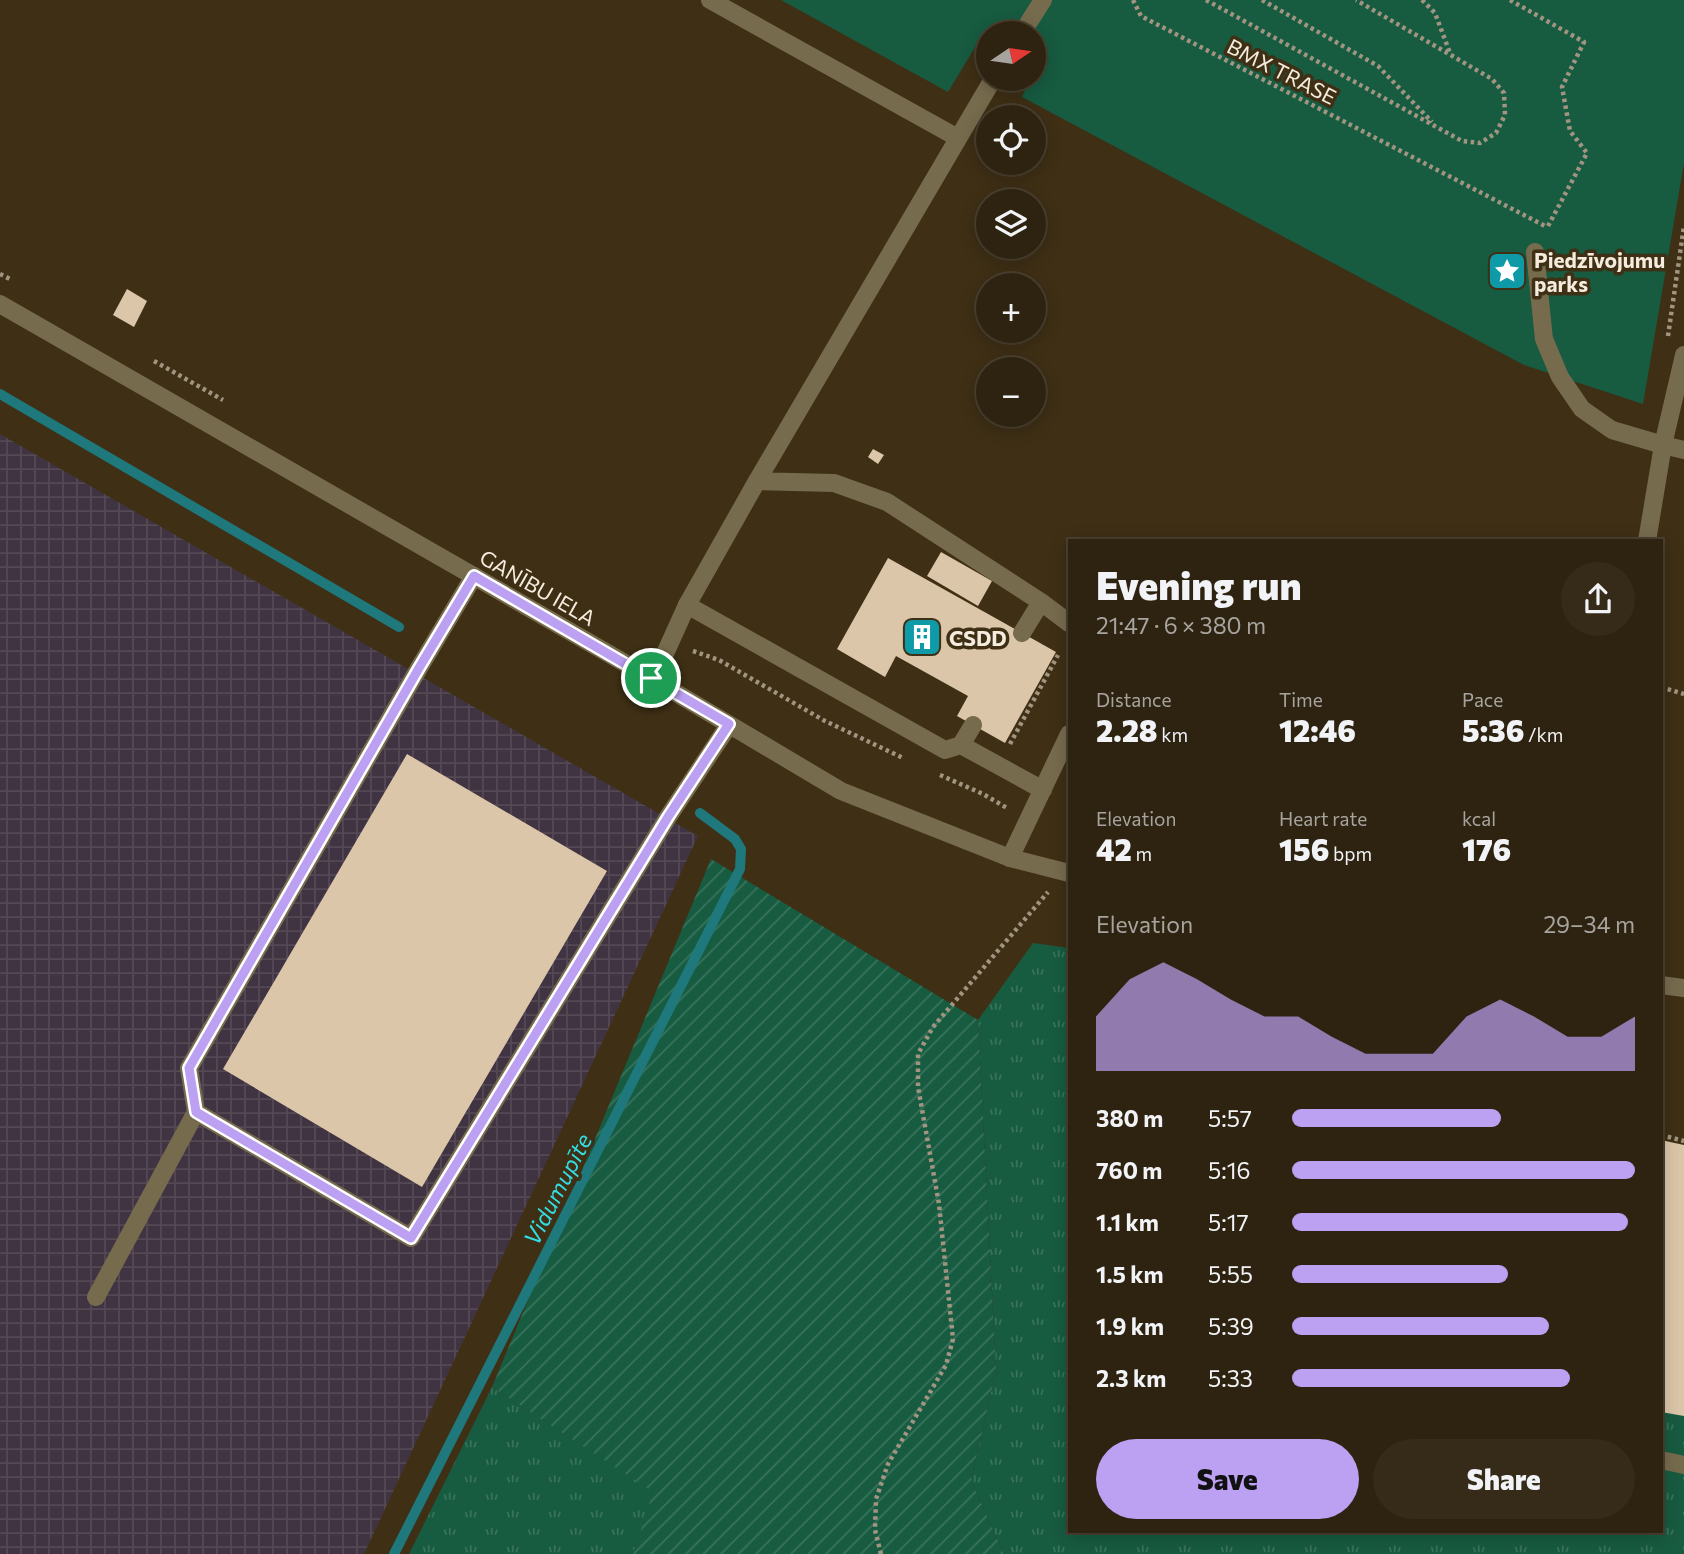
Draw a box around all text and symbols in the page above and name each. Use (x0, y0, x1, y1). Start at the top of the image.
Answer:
north arrow (976, 21, 1046, 91)
map controls (976, 21, 1046, 427)
street label: BMX TRASE (1223, 33, 1341, 109)
button: locate (976, 105, 1046, 175)
button: layers (976, 189, 1046, 259)
place label: Piedzīvojumu parks (1534, 247, 1665, 296)
place icon: Piedzīvojumu parks (1486, 250, 1528, 292)
button: + (976, 273, 1046, 343)
button: − (976, 357, 1046, 427)
street label: GANĪBU IELA (476, 544, 600, 630)
text: Evening run (1096, 561, 1302, 608)
button: share (1561, 562, 1635, 636)
text: 21:47 · 6 × 380 m (1096, 611, 1266, 639)
building icon: CSDD (901, 616, 943, 658)
place label: CSDD (949, 625, 1007, 650)
pin (621, 648, 681, 708)
icon: arrive (632, 659, 670, 697)
text: Distance (1096, 688, 1172, 711)
text: Time (1279, 688, 1323, 711)
text: Pace (1462, 688, 1503, 711)
text: 2.28 (1096, 711, 1158, 748)
text: 12:46 (1279, 711, 1356, 748)
text: 5:36 (1462, 711, 1524, 748)
text: km (1158, 723, 1188, 746)
text: /km (1524, 723, 1563, 746)
text: Elevation (1096, 807, 1176, 830)
text: Heart rate (1279, 807, 1367, 830)
text: kcal (1462, 807, 1496, 830)
text: 42 (1096, 830, 1132, 867)
text: 156 (1279, 830, 1329, 867)
text: 176 (1462, 830, 1511, 867)
text: m (1132, 842, 1152, 865)
text: bpm (1329, 842, 1372, 865)
text: Elevation (1096, 910, 1193, 938)
text: 29–34 m (1543, 910, 1635, 938)
text: 380 m (1096, 1104, 1163, 1132)
text: 5:57 (1208, 1104, 1252, 1132)
water label: Vidumupīte (517, 1128, 597, 1250)
text: 760 m (1096, 1156, 1162, 1184)
text: 5:16 (1208, 1156, 1250, 1184)
text: 1.1 km (1096, 1208, 1159, 1236)
text: 5:17 (1208, 1208, 1249, 1236)
text: 1.5 km (1096, 1260, 1164, 1288)
text: 5:55 (1208, 1260, 1253, 1288)
text: 1.9 km (1096, 1312, 1164, 1340)
text: 5:39 (1208, 1312, 1254, 1340)
text: 2.3 km (1096, 1364, 1166, 1392)
text: 5:33 (1208, 1364, 1253, 1392)
button: Save (1096, 1439, 1359, 1519)
button: Share (1373, 1439, 1635, 1519)

